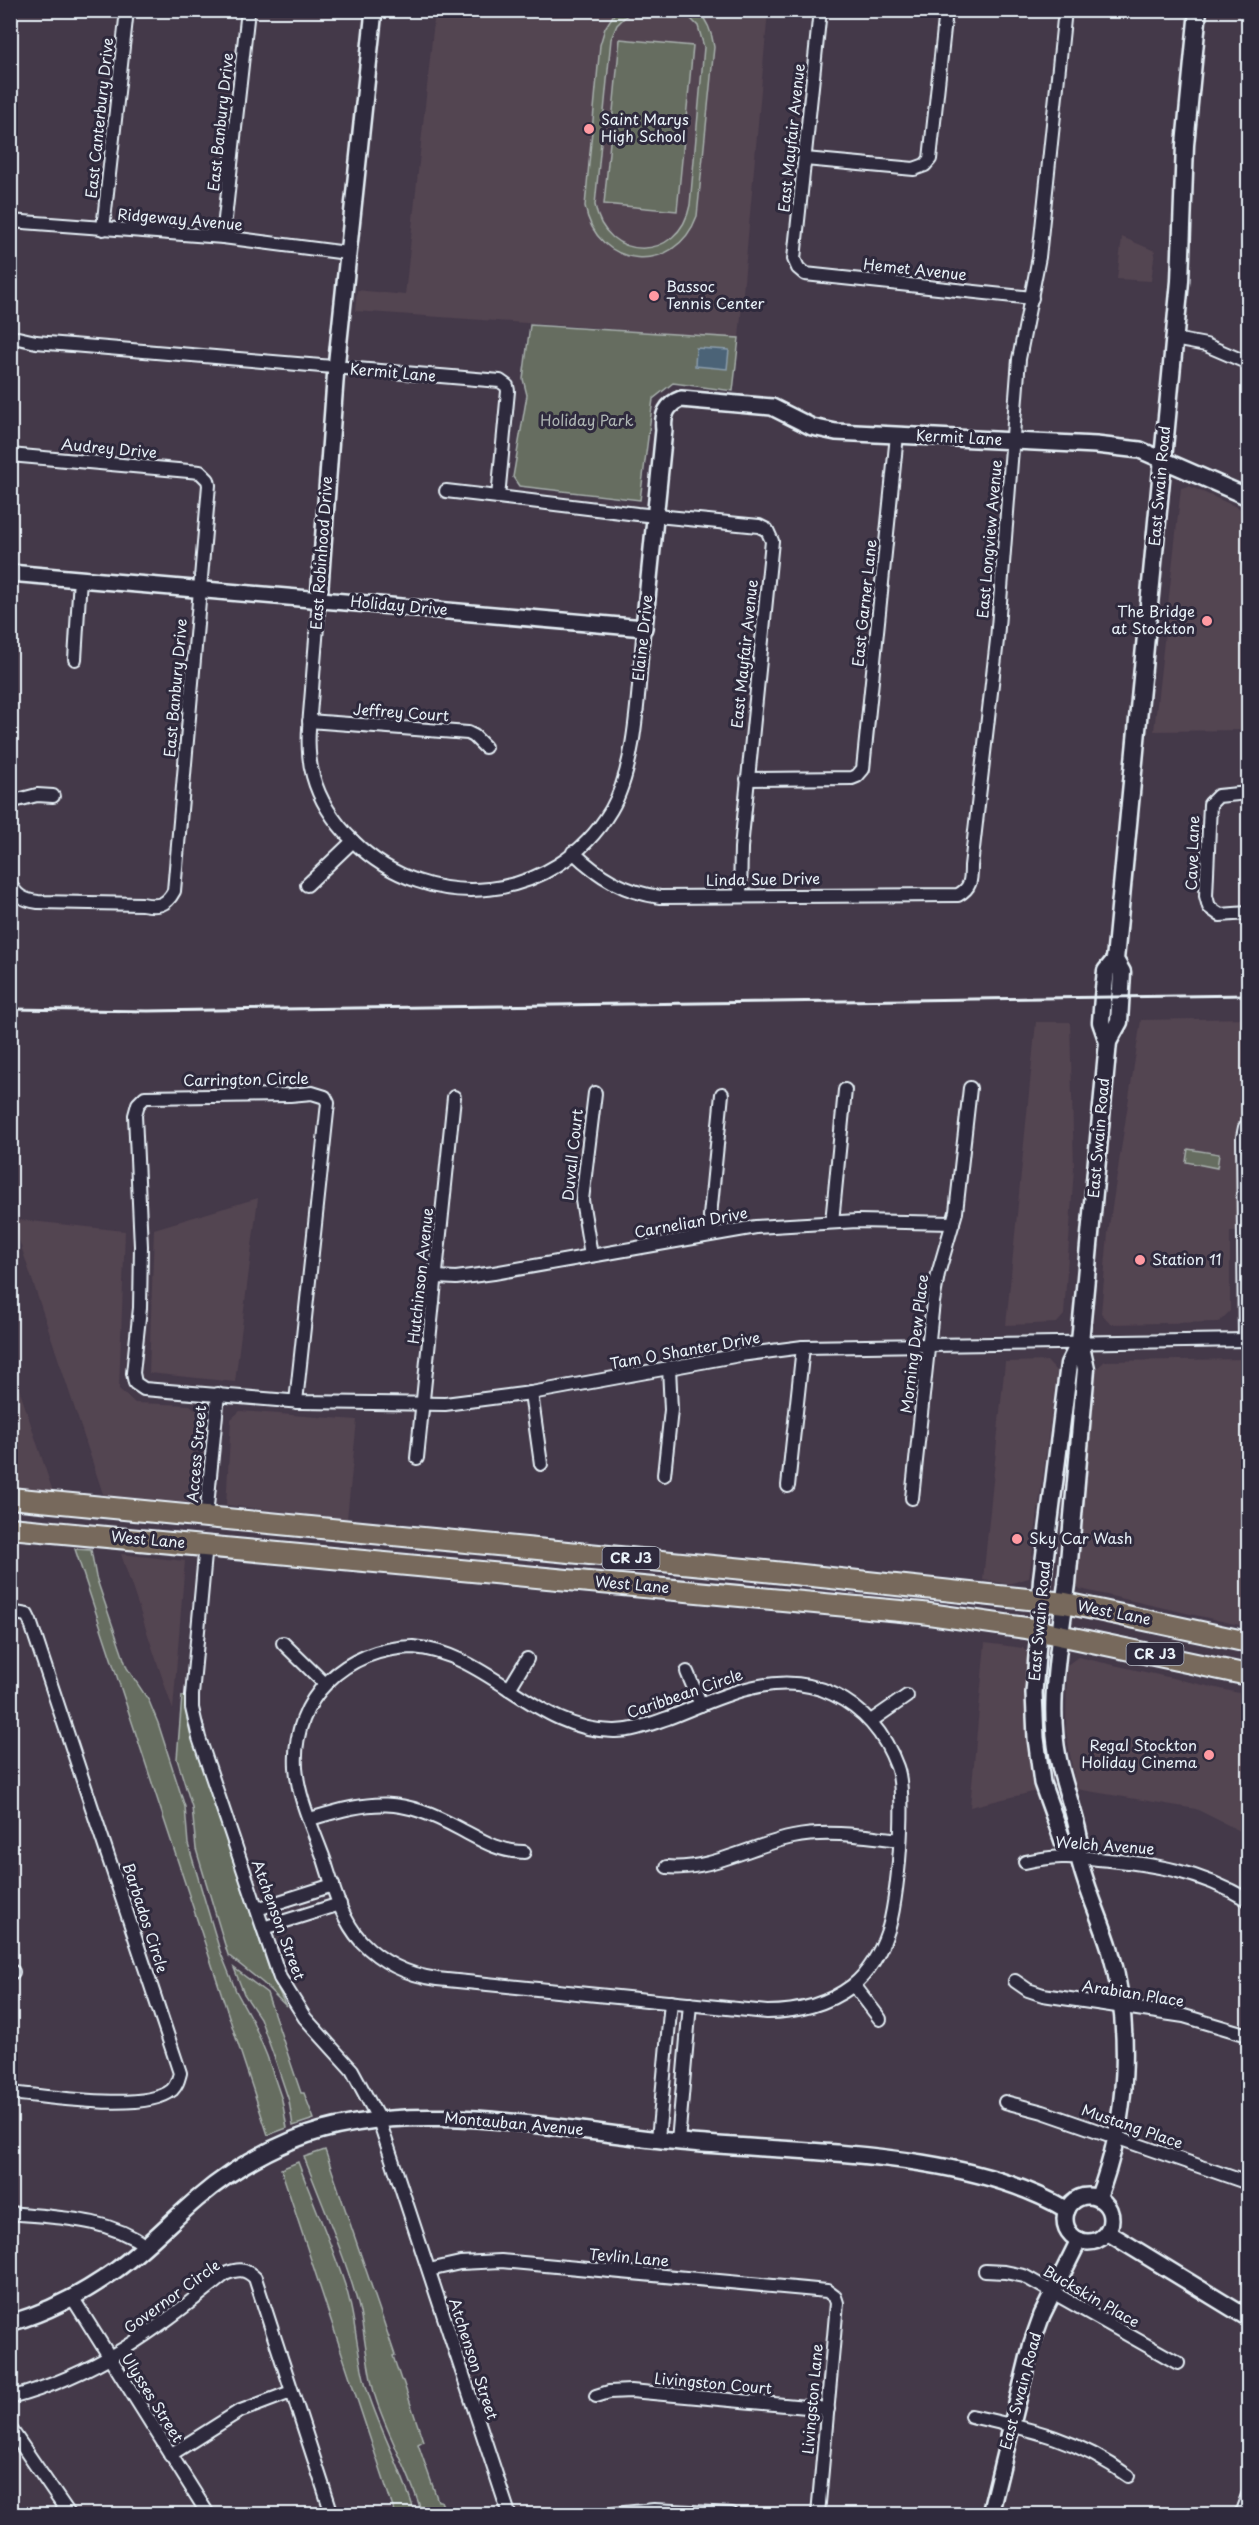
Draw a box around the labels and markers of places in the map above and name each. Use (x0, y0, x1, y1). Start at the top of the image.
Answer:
place label: Saint Marys High School (601, 107, 689, 147)
marker: Saint Marys High School (582, 122, 596, 136)
place label: Bassoc Tennis Center (666, 274, 765, 314)
marker: Bassoc Tennis Center (647, 289, 661, 303)
place label: The Bridge at Stockton (1111, 599, 1195, 639)
marker: The Bridge at Stockton (1200, 614, 1214, 628)
place label: Station 11 (1152, 1247, 1222, 1270)
marker: Station 11 (1133, 1253, 1147, 1267)
place label: Sky Car Wash (1029, 1526, 1132, 1549)
marker: Sky Car Wash (1010, 1532, 1024, 1546)
place label: Regal Stockton Holiday Cinema (1081, 1733, 1198, 1773)
marker: Regal Stockton Holiday Cinema (1202, 1748, 1216, 1762)

